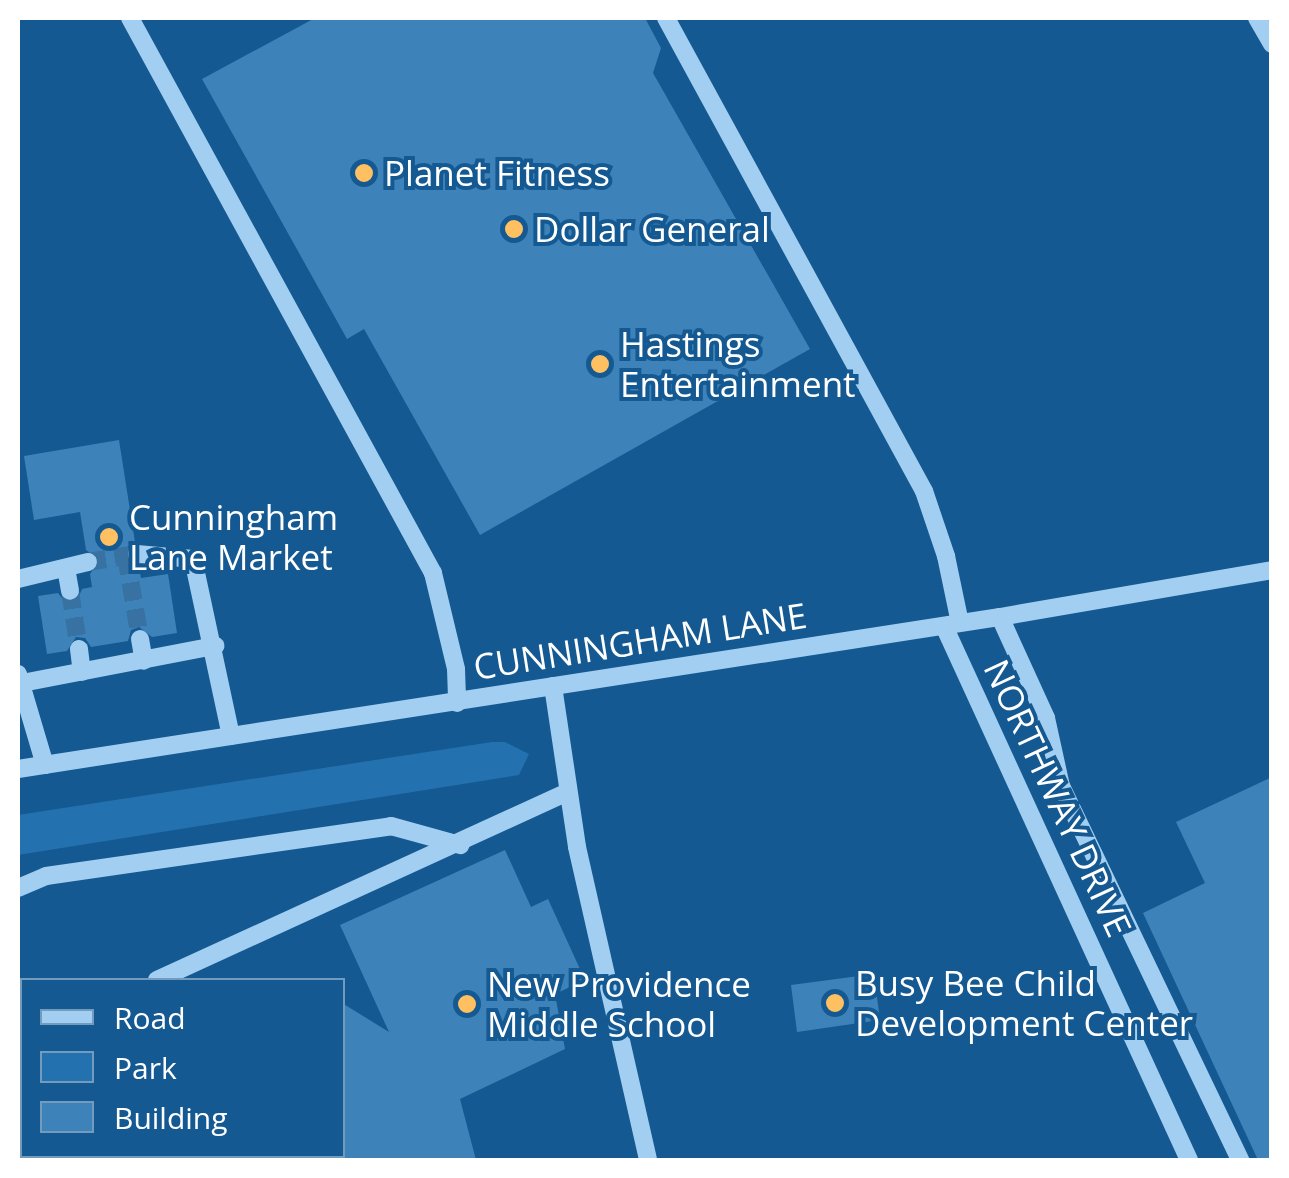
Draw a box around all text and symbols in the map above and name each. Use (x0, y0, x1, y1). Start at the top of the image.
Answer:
place label: Planet Fitness (384, 152, 610, 194)
marker: Planet Fitness (353, 162, 375, 184)
place label: Dollar General (534, 208, 770, 250)
marker: Dollar General (503, 218, 525, 240)
place label: Hastings Entertainment (620, 323, 856, 405)
marker: Hastings Entertainment (589, 353, 611, 375)
place label: Cunningham Lane Market (129, 496, 338, 578)
marker: Cunningham Lane Market (98, 526, 120, 548)
street label: CUNNINGHAM LANE (471, 594, 809, 688)
street label: NORTHWAY DRIVE (975, 653, 1141, 943)
place label: Busy Bee Child Development Center (855, 962, 1193, 1044)
place label: New Providence Middle School (487, 963, 751, 1045)
legend (20, 978, 345, 1158)
marker: Busy Bee Child Development Center (824, 992, 846, 1014)
marker: New Providence Middle School (456, 993, 478, 1015)
text: Road (114, 997, 186, 1038)
text: Park (114, 1047, 177, 1088)
text: Building (114, 1097, 228, 1138)

